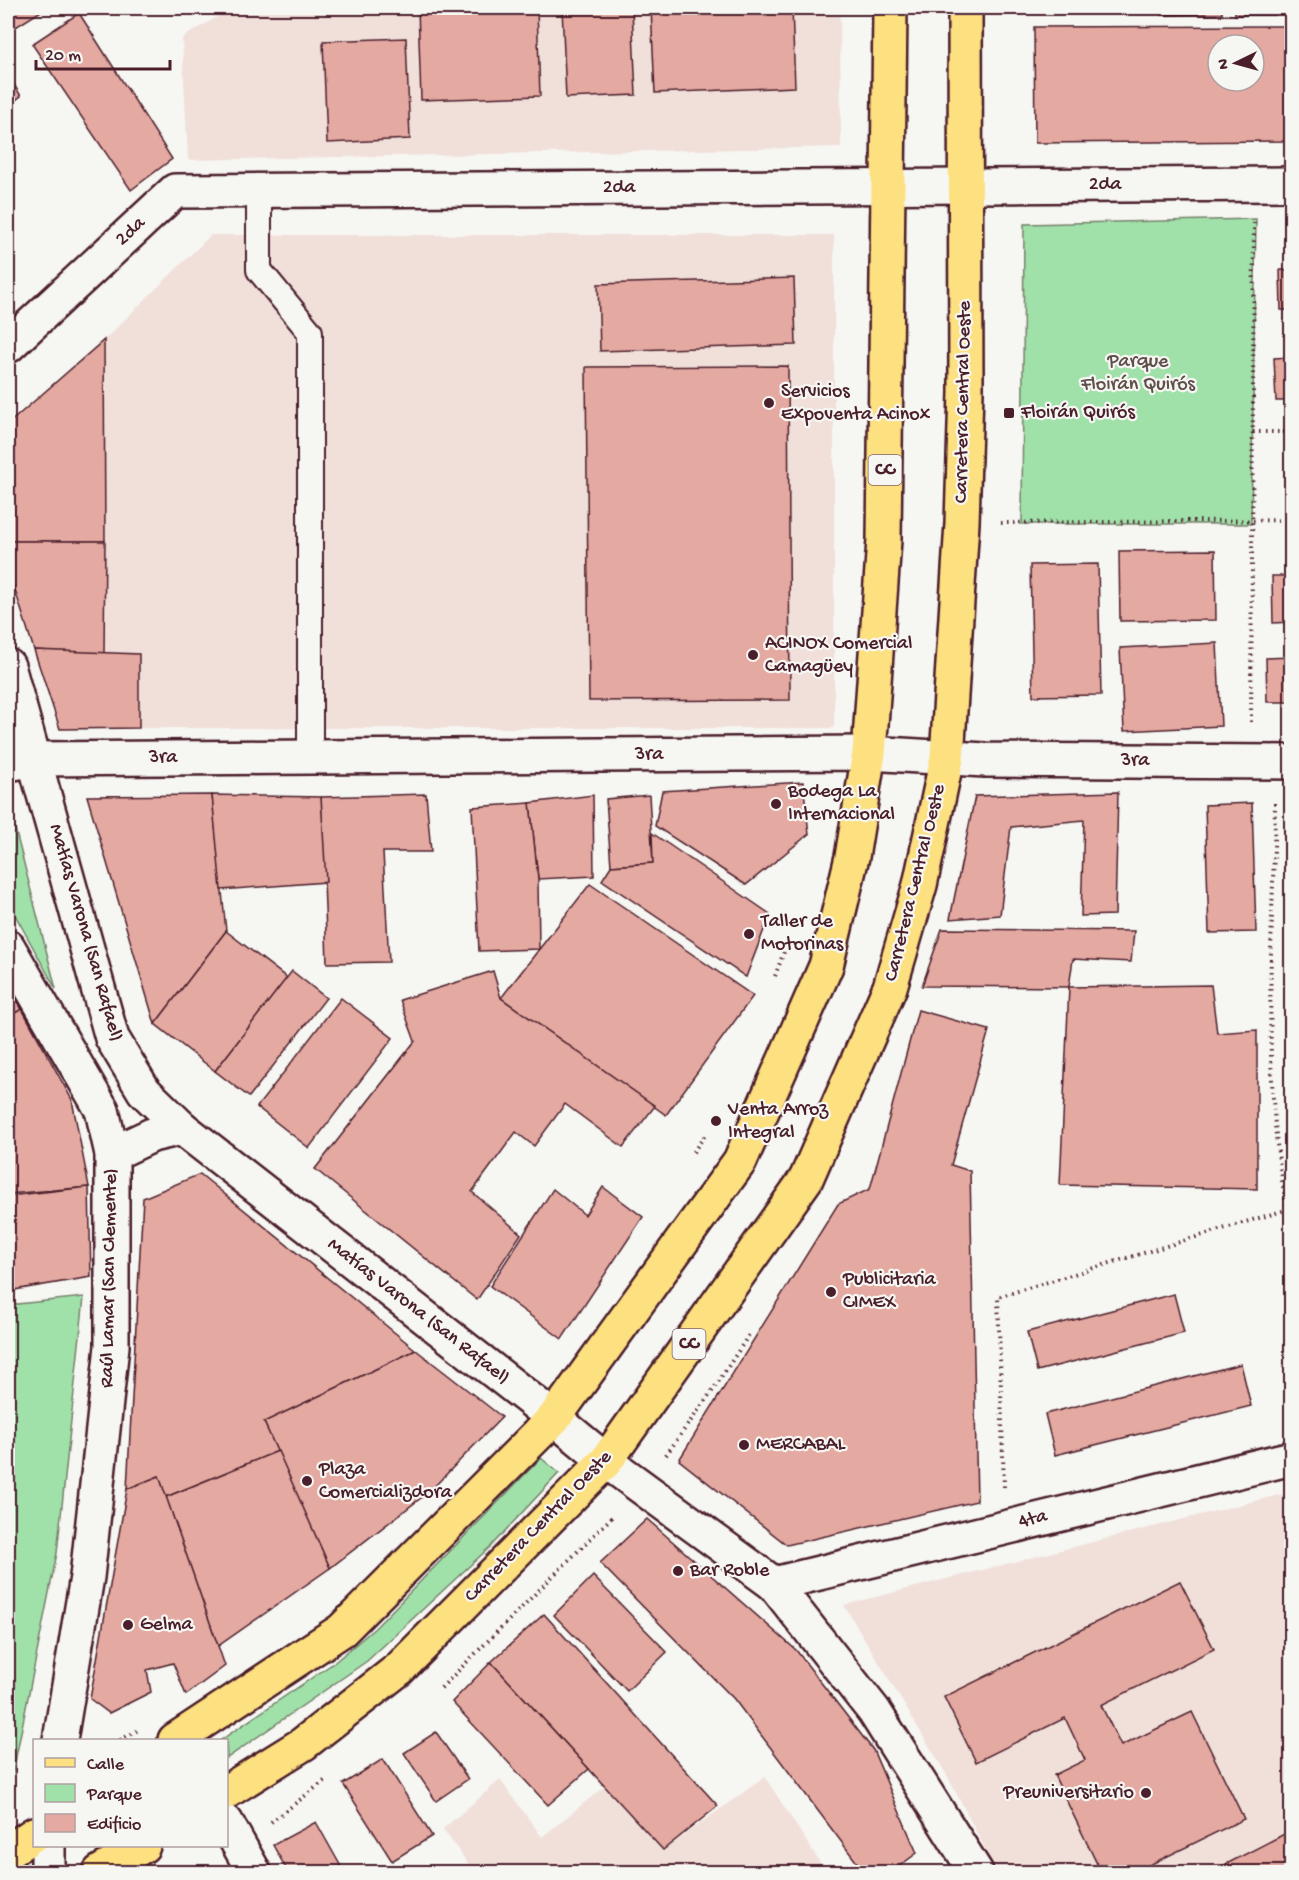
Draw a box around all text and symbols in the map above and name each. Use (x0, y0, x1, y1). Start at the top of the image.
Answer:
scale bar (36, 33, 170, 71)
north arrow (1206, 33, 1266, 93)
text: 20 m (45, 46, 81, 67)
text: N (1215, 57, 1234, 70)
street label: 2da (1089, 174, 1122, 197)
street label: 2da (603, 177, 636, 200)
street label: 2da (111, 212, 151, 252)
street label: Carretera Central Oeste (951, 300, 977, 503)
park label: Parque Floirán Quirós (1080, 351, 1196, 397)
place label: Servicios Expoventa Acinox (781, 381, 931, 427)
marker: Servicios Expoventa Acinox (762, 396, 776, 410)
place label: Floirán Quirós (1020, 402, 1135, 425)
marker: Floirán Quirós (1002, 406, 1016, 420)
road number: CC (868, 455, 902, 485)
place label: ACINOX Comercial Camagüey (765, 633, 912, 679)
marker: ACINOX Comercial Camagüey (746, 648, 760, 662)
street label: 3ra (634, 744, 664, 767)
street label: 3ra (148, 747, 178, 770)
street label: 3ra (1120, 750, 1150, 773)
place label: Bodega La Internacional (787, 781, 895, 827)
street label: Carretera Central Oeste (880, 781, 952, 984)
marker: Bodega La Internacional (769, 797, 783, 811)
street label: Matías Varona (San Rafael) (43, 822, 127, 1044)
place label: Taller de Motorinas (760, 911, 844, 957)
marker: Taller de Motorinas (742, 927, 756, 941)
place label: Venta Arroz Integral (727, 1099, 829, 1145)
marker: Venta Arroz Integral (709, 1114, 723, 1128)
street label: Raúl Lamar (San Clemente) (97, 1168, 123, 1388)
street label: Matías Varona (San Rafael) (322, 1234, 514, 1390)
place label: Publicitaria CIMEX (842, 1269, 937, 1315)
marker: Publicitaria CIMEX (824, 1285, 838, 1299)
road number: CC (672, 1329, 706, 1359)
place label: MERCABAL (756, 1434, 845, 1457)
marker: MERCABAL (737, 1438, 751, 1452)
street label: Carretera Central Oeste (460, 1446, 618, 1608)
place label: Plaza Comercializdora (318, 1459, 453, 1505)
marker: Plaza Comercializdora (300, 1474, 314, 1488)
street label: 4ta (1016, 1505, 1051, 1535)
place label: Bar Roble (689, 1560, 770, 1583)
marker: Bar Roble (671, 1564, 685, 1578)
place label: Gelma (140, 1614, 194, 1637)
marker: Gelma (121, 1618, 135, 1632)
legend (33, 1739, 228, 1847)
text: Calle (87, 1755, 125, 1776)
place label: Preuniversitario (1002, 1782, 1134, 1805)
text: Parque (86, 1785, 143, 1806)
marker: Preuniversitario (1139, 1786, 1153, 1800)
text: Edificio (87, 1815, 141, 1836)

